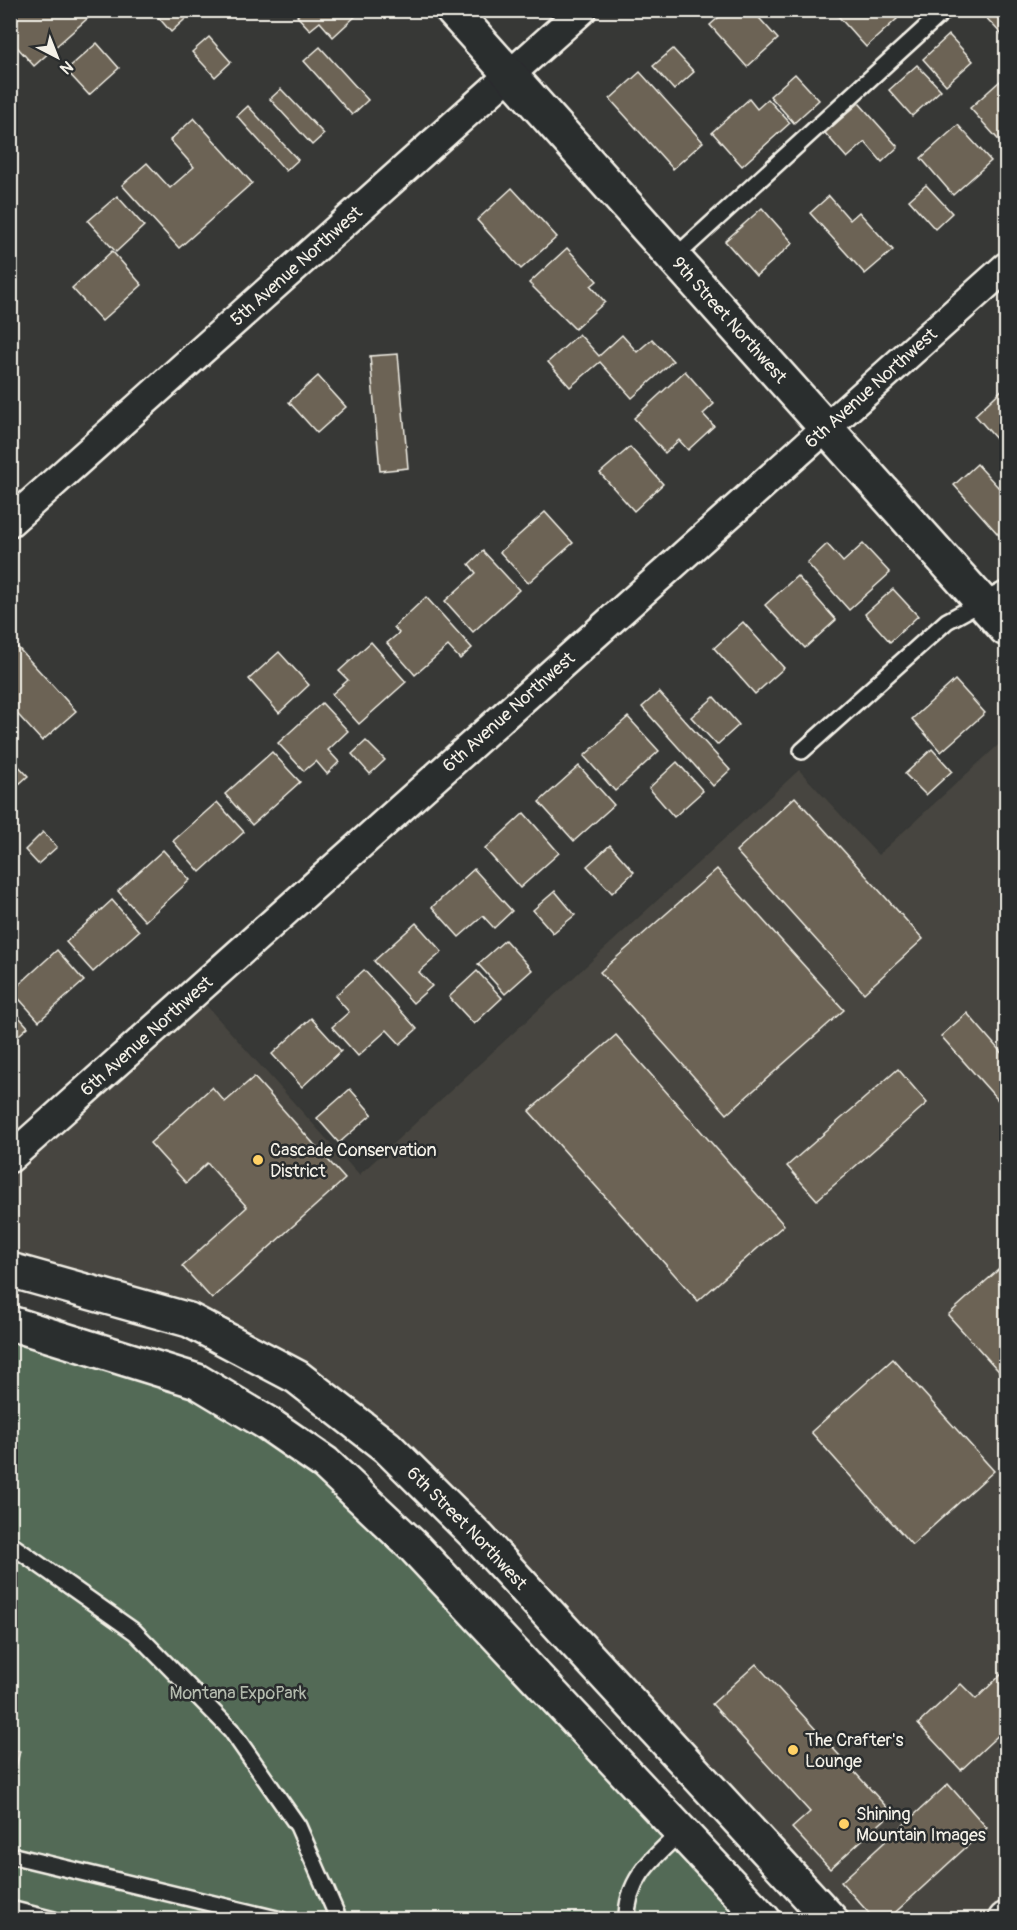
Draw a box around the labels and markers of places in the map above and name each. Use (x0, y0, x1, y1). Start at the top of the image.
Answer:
place label: Cascade Conservation District (270, 1139, 437, 1183)
marker: Cascade Conservation District (251, 1153, 265, 1167)
place label: The Crafter's Lounge (805, 1729, 904, 1773)
marker: The Crafter's Lounge (786, 1743, 800, 1757)
place label: Shining Mountain Images (856, 1803, 986, 1847)
marker: Shining Mountain Images (837, 1817, 851, 1831)

